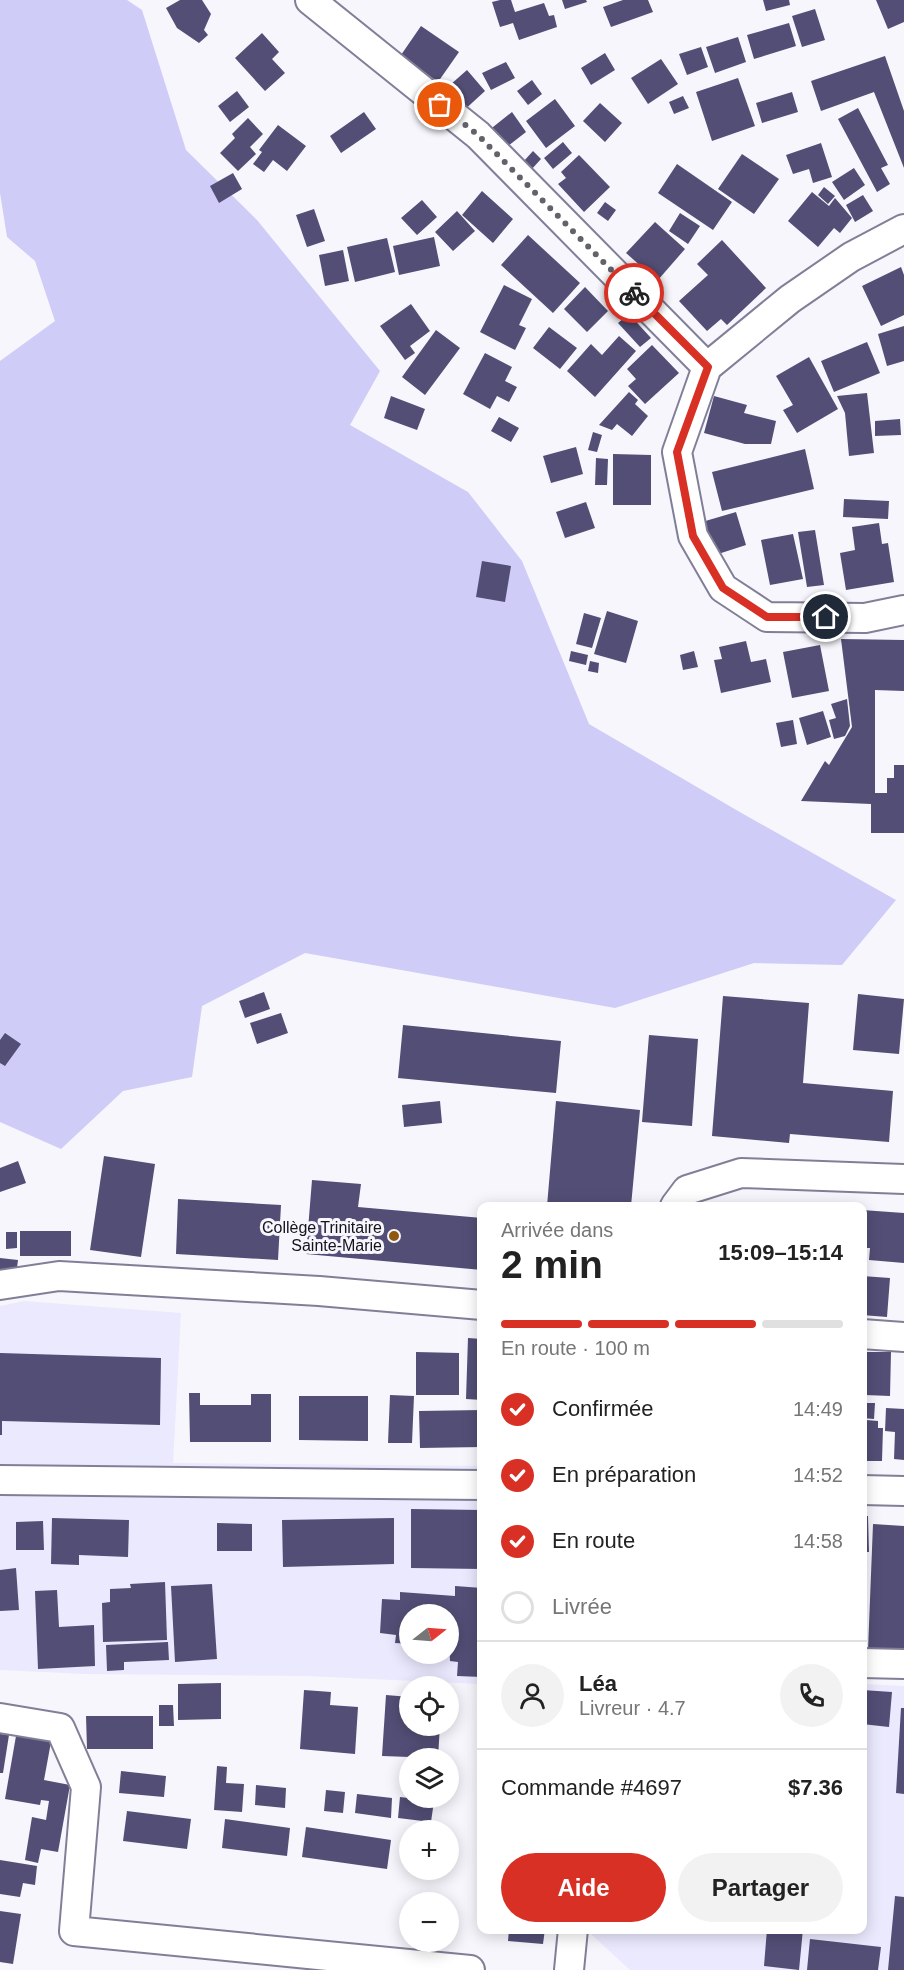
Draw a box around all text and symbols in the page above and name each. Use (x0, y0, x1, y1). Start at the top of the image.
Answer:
pin (414, 79, 465, 130)
icon: bag (423, 88, 456, 121)
courier (604, 263, 664, 323)
icon: bike (618, 277, 651, 310)
pin (800, 591, 851, 642)
icon: home (809, 600, 842, 633)
place label: Collège Trinitaire Sainte-Marie (262, 1219, 382, 1254)
text: Arrivée dans (501, 1219, 613, 1241)
marker: Collège Trinitaire Sainte-Marie (387, 1229, 401, 1243)
text: 15:09–15:14 (718, 1240, 843, 1265)
text: 2 min (501, 1243, 603, 1286)
text: En route · 100 m (501, 1337, 650, 1359)
icon: check (501, 1393, 534, 1426)
text: Confirmée (552, 1396, 653, 1421)
text: 14:49 (793, 1398, 843, 1420)
icon: check (501, 1459, 534, 1492)
text: En préparation (552, 1462, 696, 1487)
text: 14:52 (793, 1464, 843, 1486)
icon: check (501, 1525, 534, 1558)
text: En route (552, 1528, 635, 1553)
text: 14:58 (793, 1530, 843, 1552)
text: Livrée (552, 1594, 612, 1619)
north arrow (399, 1604, 459, 1664)
map controls (399, 1604, 459, 1952)
button: person (501, 1664, 564, 1727)
button: phone (780, 1664, 843, 1727)
text: Léa (579, 1671, 617, 1696)
button: locate (399, 1676, 459, 1736)
text: Livreur · 4.7 (579, 1697, 686, 1719)
button: layers (399, 1748, 459, 1808)
text: Commande #4697 (501, 1775, 682, 1800)
text: $7.36 (788, 1775, 843, 1800)
button: + (399, 1820, 459, 1880)
button: Aide (501, 1853, 666, 1922)
button: Partager (678, 1853, 843, 1922)
button: − (399, 1892, 459, 1952)

